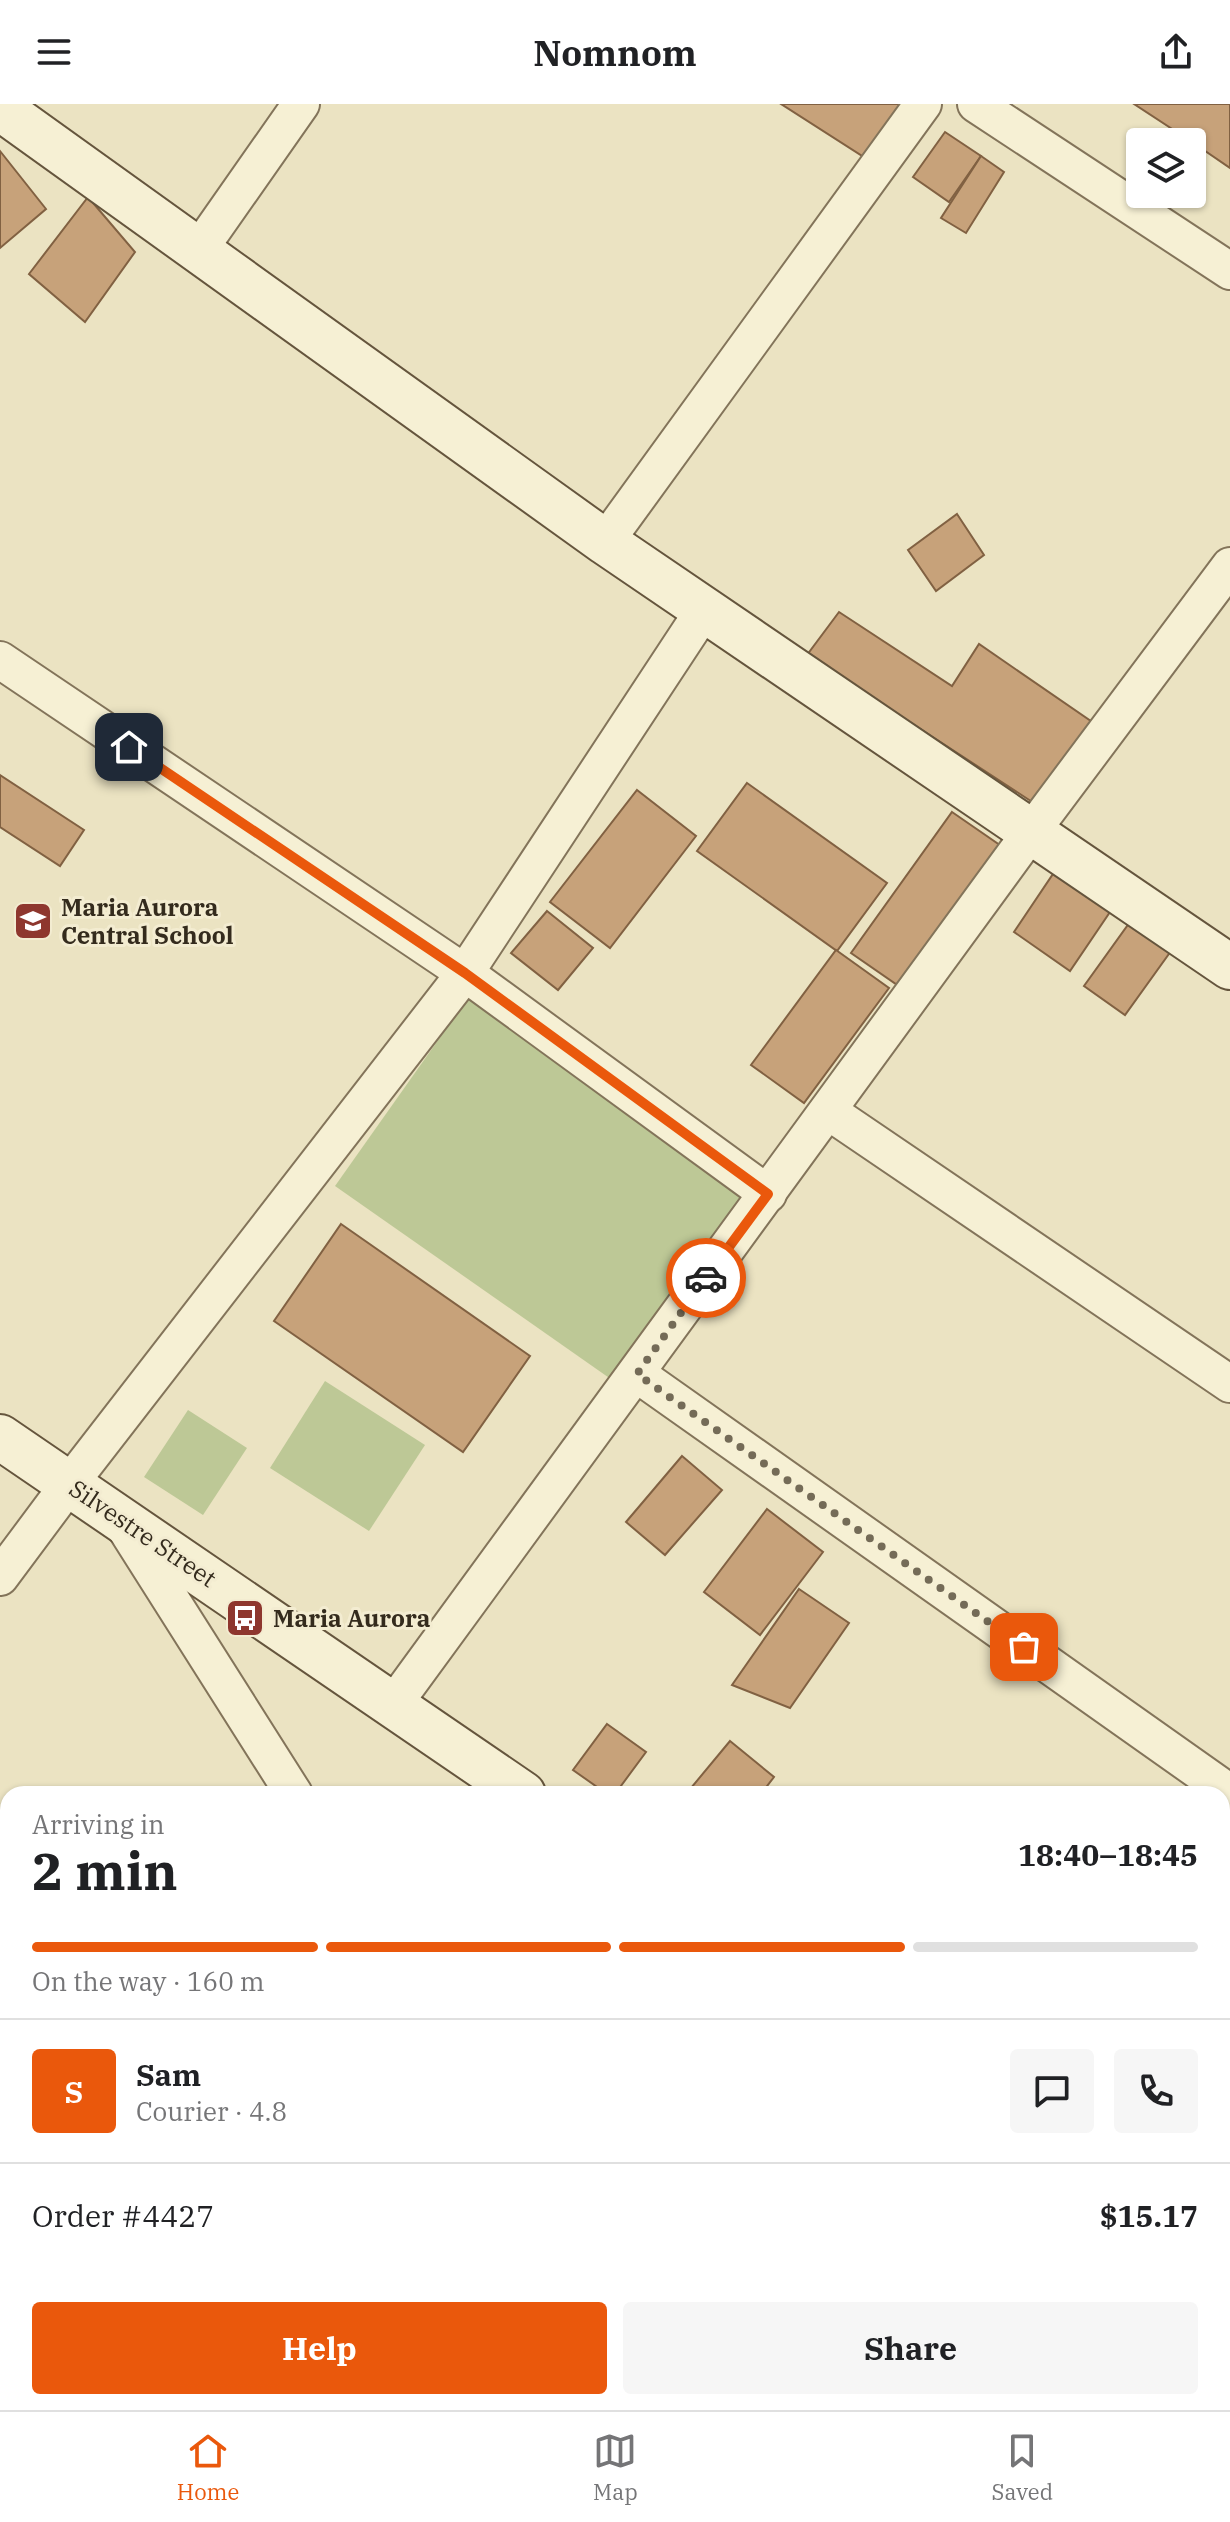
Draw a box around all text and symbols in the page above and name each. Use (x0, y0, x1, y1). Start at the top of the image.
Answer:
text: Nomnom (533, 29, 697, 76)
icon: menu (32, 30, 76, 74)
icon: share (1154, 30, 1198, 74)
map controls (1126, 128, 1206, 208)
button: layers (1126, 128, 1206, 208)
pin (95, 713, 163, 781)
icon: home (107, 725, 151, 769)
place label: Maria Aurora Central School (61, 891, 234, 951)
school or university icon: Maria Aurora Central School (12, 900, 54, 942)
courier (666, 1238, 746, 1318)
icon: car (684, 1256, 728, 1300)
street label: Silvestre Street (63, 1472, 223, 1594)
bus stop icon: Maria Aurora (224, 1597, 266, 1639)
place label: Maria Aurora (273, 1602, 431, 1634)
pin (990, 1613, 1058, 1681)
icon: bag (1002, 1625, 1046, 1669)
text: Arriving in (32, 1807, 165, 1841)
text: 18:40–18:45 (1018, 1835, 1198, 1874)
text: 2 min (32, 1837, 178, 1904)
text: On the way · 160 m (32, 1964, 265, 1998)
button: chat (1010, 2049, 1094, 2133)
button: phone (1114, 2049, 1198, 2133)
text: Sam (136, 2055, 201, 2094)
text: S (65, 2072, 83, 2111)
text: Courier · 4.8 (136, 2094, 287, 2128)
text: Order #4427 (32, 2196, 214, 2235)
text: $15.17 (1100, 2196, 1198, 2235)
button: Help (32, 2302, 607, 2394)
button: Share (623, 2302, 1198, 2394)
tab: Home (177, 2429, 239, 2506)
tab: Map (593, 2429, 638, 2506)
tab: Saved (992, 2429, 1053, 2506)

